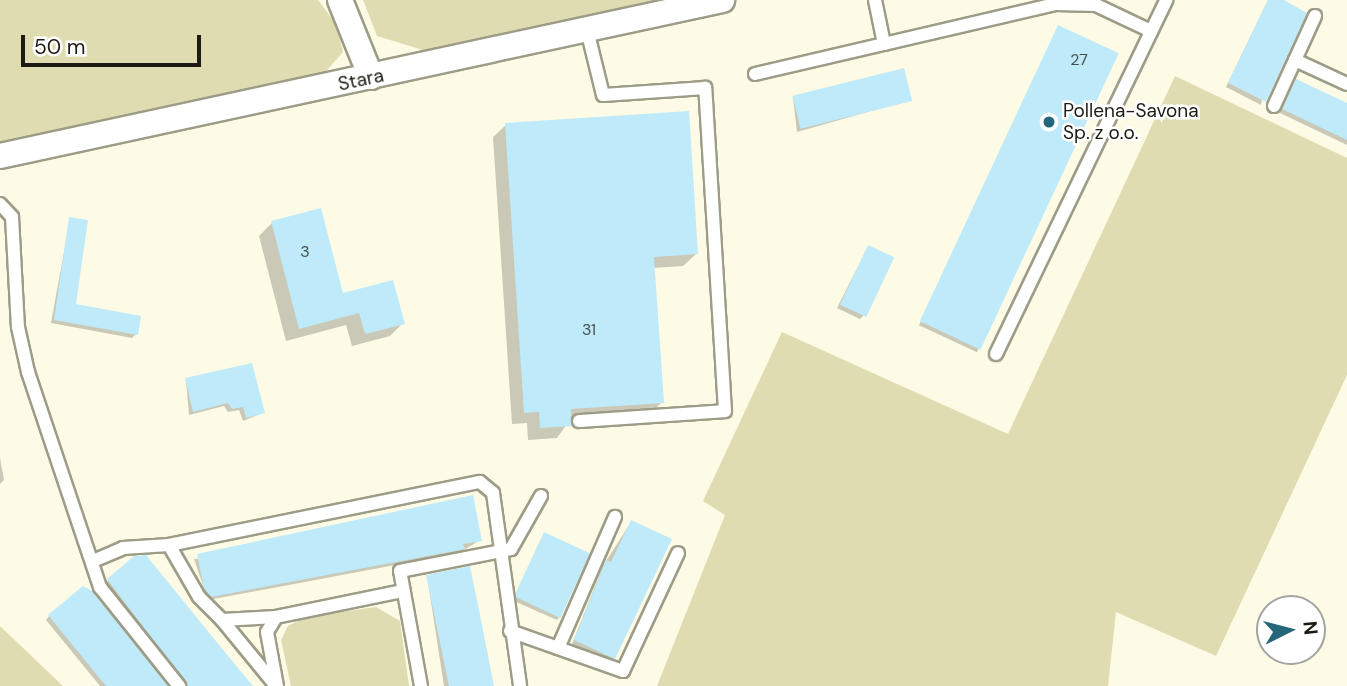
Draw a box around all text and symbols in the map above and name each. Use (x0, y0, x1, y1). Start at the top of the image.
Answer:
scale bar (24, 21, 205, 65)
text: 50 m (34, 33, 85, 61)
house number: 27 (1070, 50, 1088, 70)
street label: Stara (336, 64, 386, 96)
place label: Pollena-Savona Sp. z o.o. (1063, 100, 1199, 144)
marker: Pollena-Savona Sp. z o.o. (1041, 114, 1057, 130)
house number: 3 (300, 242, 310, 262)
house number: 31 (582, 320, 596, 340)
north arrow (1256, 595, 1326, 665)
text: N (1297, 620, 1324, 636)

